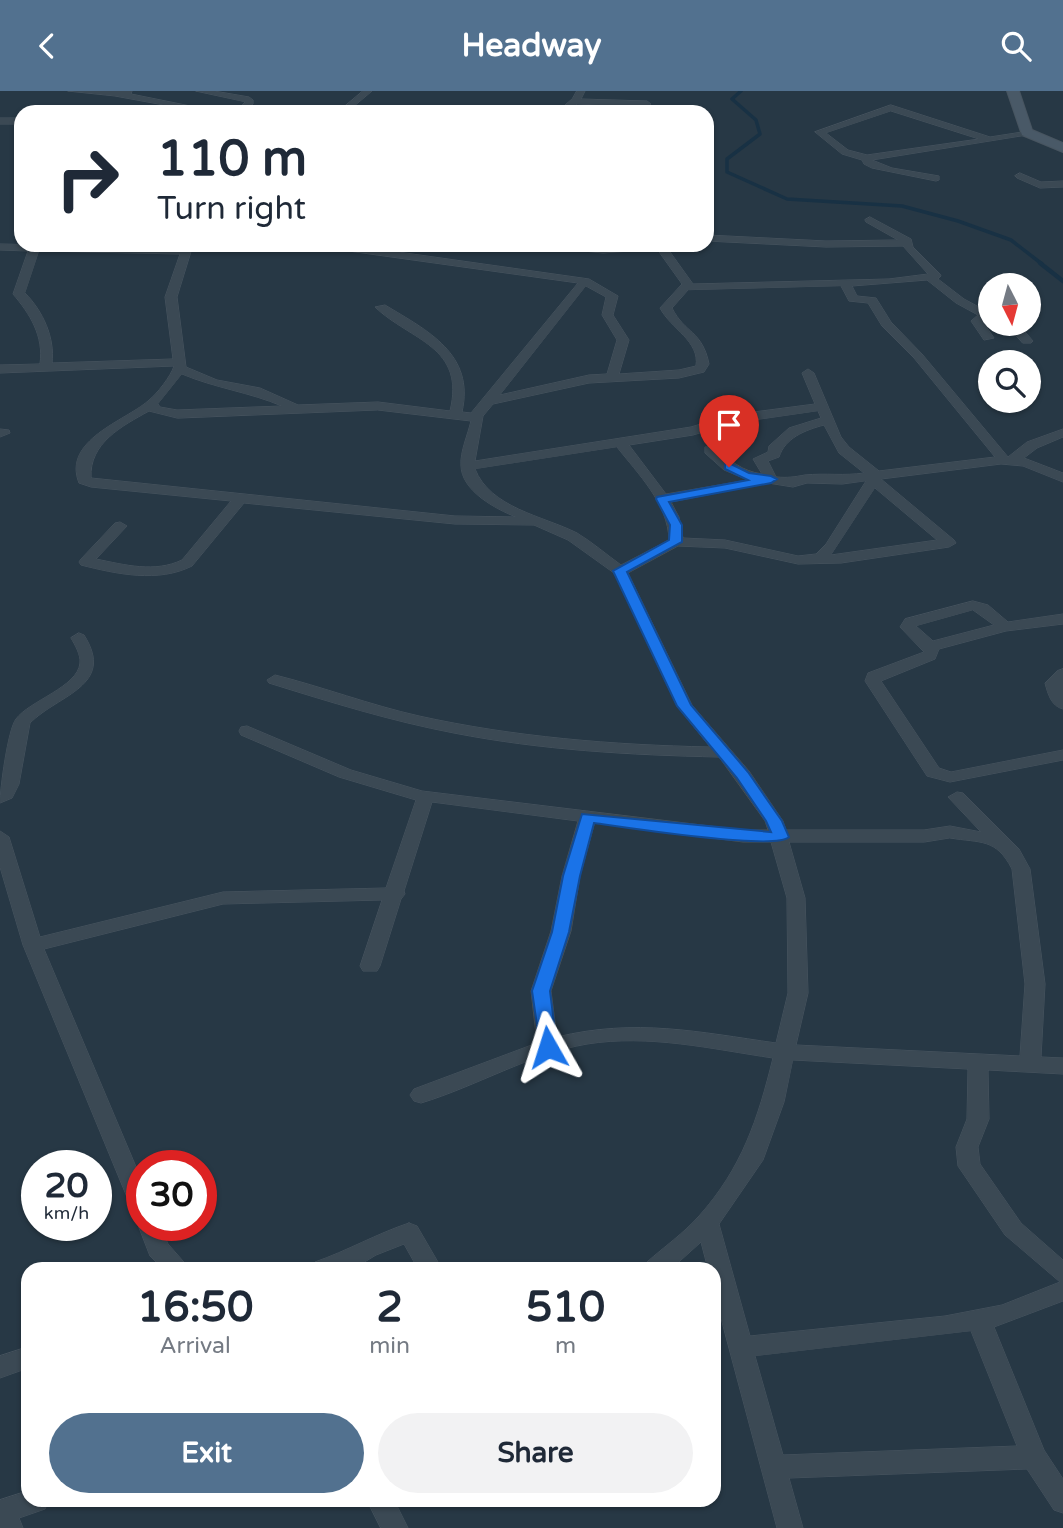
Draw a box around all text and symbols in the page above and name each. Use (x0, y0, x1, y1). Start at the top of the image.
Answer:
icon: back (28, 27, 66, 65)
text: Headway (461, 27, 602, 65)
icon: search (997, 27, 1035, 65)
text: 110 m (157, 130, 307, 189)
icon: right (42, 133, 133, 224)
text: Turn right (157, 190, 306, 228)
north arrow (978, 273, 1041, 336)
map controls (978, 273, 1041, 413)
button: search (978, 350, 1041, 413)
pin (699, 395, 759, 467)
icon: arrive (710, 406, 748, 444)
position arrow (511, 1010, 585, 1084)
speed limit sign: 30 (126, 1150, 217, 1241)
text: 20 (45, 1165, 88, 1207)
text: km/h (44, 1202, 89, 1224)
text: 16:50 (137, 1282, 253, 1333)
text: 2 (376, 1282, 403, 1333)
text: 510 (526, 1282, 605, 1333)
text: Arrival (160, 1332, 231, 1360)
text: min (369, 1332, 410, 1360)
text: m (555, 1332, 576, 1360)
button: Exit (49, 1413, 364, 1493)
button: Share (378, 1413, 693, 1493)

